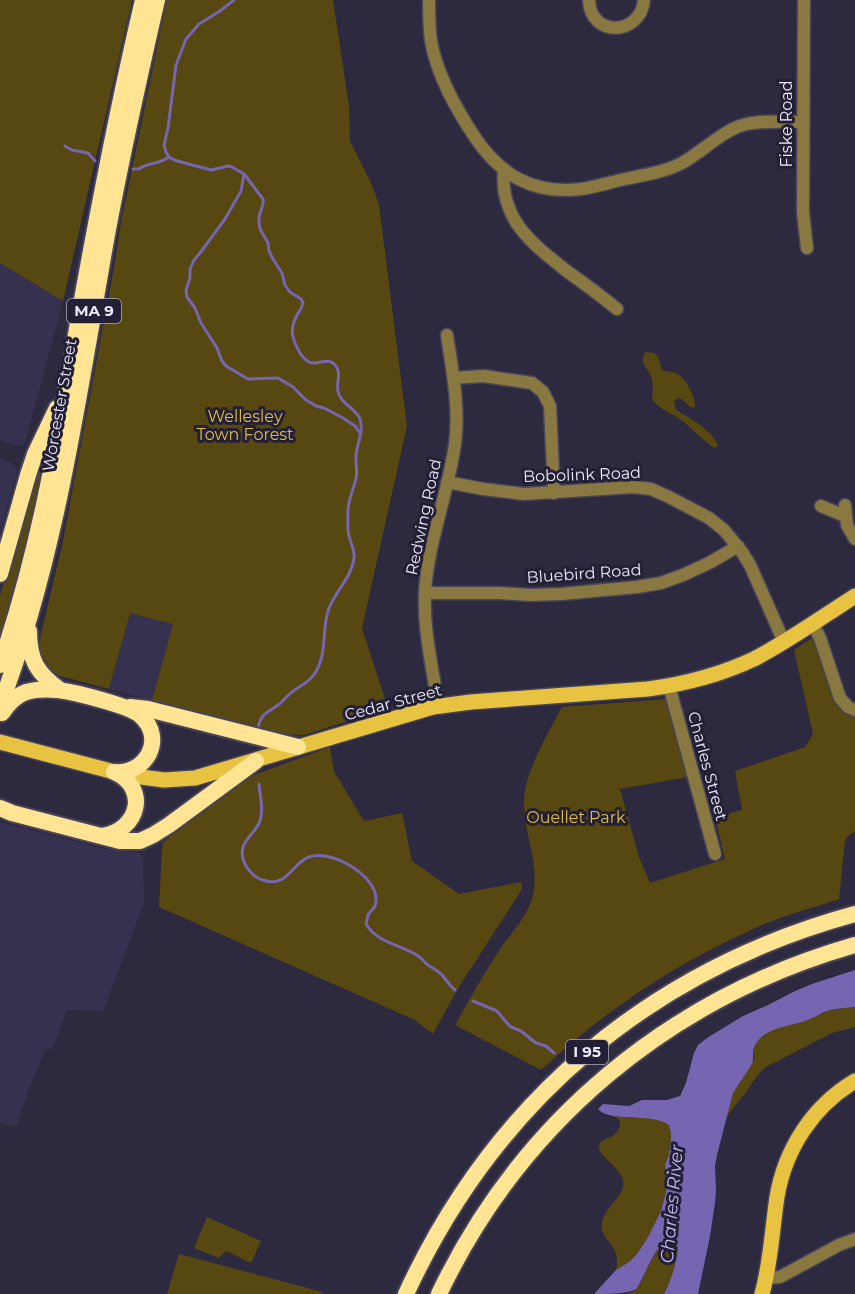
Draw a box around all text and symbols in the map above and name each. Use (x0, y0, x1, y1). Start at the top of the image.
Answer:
street label: Fiske Road (777, 80, 796, 168)
road number: MA 9 (67, 299, 121, 323)
street label: Worcester Street (38, 337, 81, 473)
park label: Wellesley Town Forest (196, 407, 294, 444)
street label: Redwing Road (402, 457, 445, 577)
street label: Bobolink Road (523, 463, 641, 486)
street label: Bluebird Road (526, 560, 642, 587)
street label: Cedar Street (342, 680, 444, 725)
street label: Charles Street (684, 709, 731, 823)
park label: Ouellet Park (526, 808, 626, 827)
road number: I 95 (566, 1040, 608, 1064)
water label: Charles River (656, 1143, 688, 1264)

